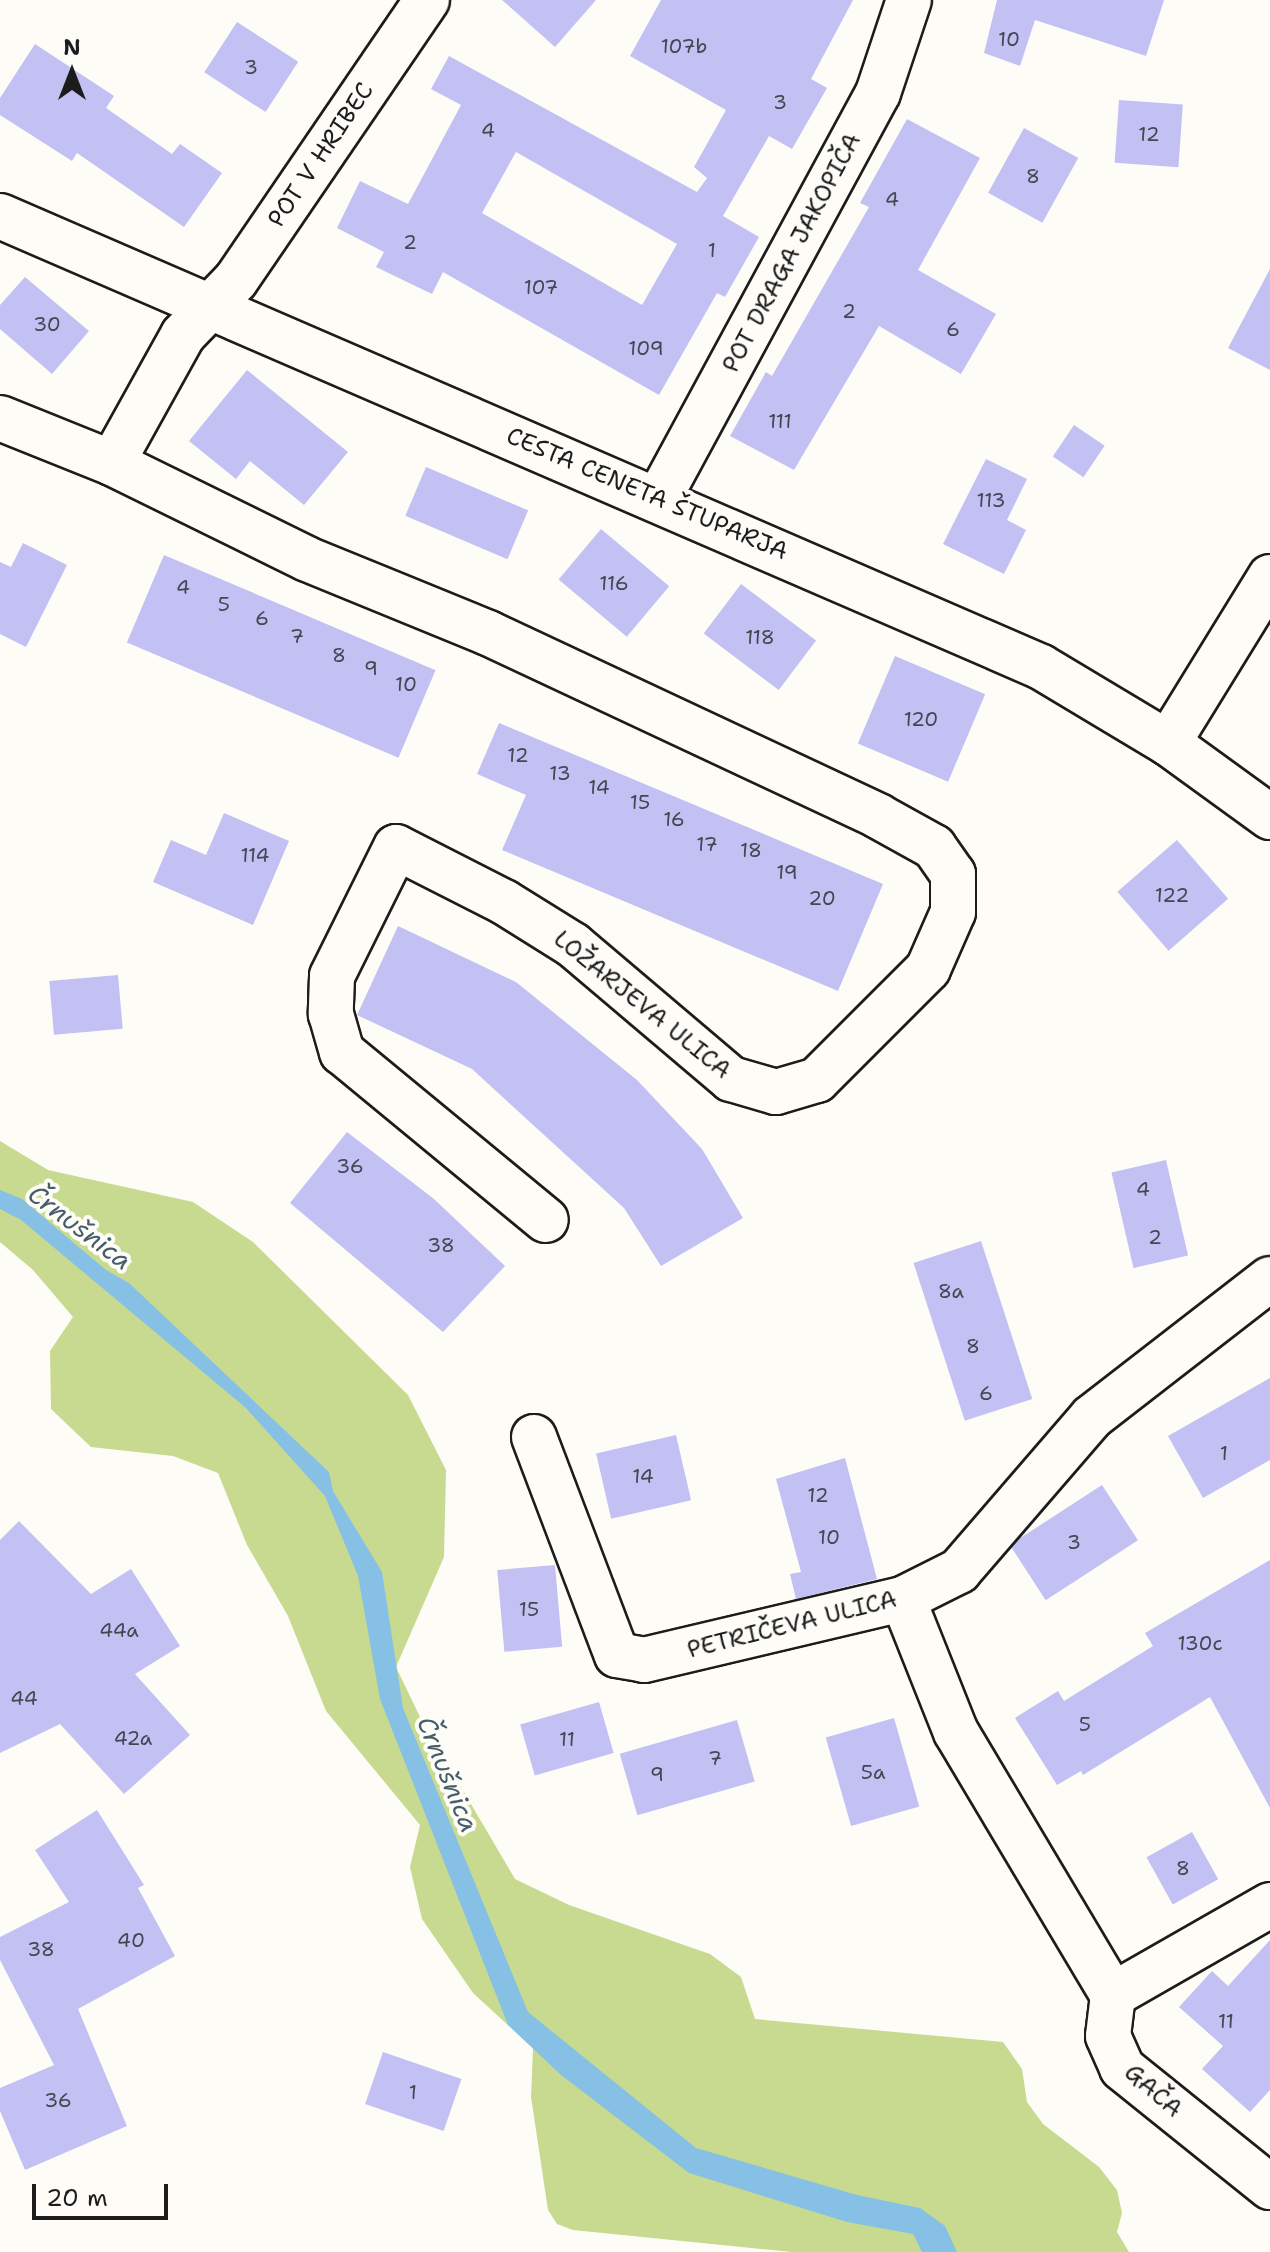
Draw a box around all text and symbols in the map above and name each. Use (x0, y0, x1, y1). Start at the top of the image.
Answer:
house number: 10 (998, 27, 1020, 51)
north arrow (32, 32, 112, 112)
text: N (63, 33, 81, 62)
house number: 107b (661, 34, 707, 58)
house number: 3 (244, 55, 258, 79)
street label: POT V HRIBEC (262, 77, 380, 233)
house number: 3 (773, 90, 787, 114)
house number: 4 (481, 118, 495, 142)
house number: 12 (1138, 122, 1160, 146)
street label: POT DRAGA JAKOPIČA (717, 128, 867, 378)
house number: 8 (1026, 164, 1040, 188)
house number: 4 (885, 187, 899, 211)
house number: 2 (403, 230, 417, 254)
house number: 1 (708, 238, 716, 262)
house number: 107 (524, 275, 558, 299)
house number: 2 (842, 299, 856, 323)
house number: 30 (33, 312, 61, 336)
house number: 6 (946, 317, 960, 341)
house number: 109 (628, 336, 664, 360)
house number: 111 (768, 409, 792, 433)
street label: CESTA CENETA ŠTUPARJA (502, 422, 792, 566)
house number: 113 (976, 488, 1006, 512)
house number: 116 (599, 571, 629, 595)
house number: 4 (176, 575, 190, 599)
house number: 5 (218, 592, 230, 616)
house number: 6 (255, 606, 269, 630)
house number: 7 (290, 624, 304, 648)
house number: 118 (745, 625, 775, 649)
house number: 8 (332, 643, 346, 667)
house number: 9 (364, 656, 378, 680)
house number: 10 (395, 672, 417, 696)
house number: 120 (904, 707, 938, 731)
house number: 12 (507, 743, 529, 767)
house number: 13 (549, 761, 571, 785)
house number: 14 (588, 775, 610, 799)
house number: 15 (630, 790, 650, 814)
house number: 16 (663, 807, 685, 831)
house number: 17 (696, 832, 718, 856)
house number: 18 (740, 838, 762, 862)
house number: 114 (240, 843, 270, 867)
house number: 19 (776, 860, 798, 884)
house number: 122 (1155, 883, 1189, 907)
house number: 20 (808, 886, 836, 910)
street label: LOŽARJEVA ULICA (548, 925, 736, 1085)
house number: 36 (336, 1154, 364, 1178)
house number: 4 (1136, 1177, 1150, 1201)
water label: Črnušnica (22, 1178, 138, 1276)
house number: 2 (1148, 1225, 1162, 1249)
house number: 38 (427, 1233, 455, 1257)
house number: 8a (938, 1279, 964, 1303)
house number: 8 (966, 1334, 980, 1358)
house number: 6 (979, 1381, 993, 1405)
house number: 1 (1220, 1441, 1228, 1465)
house number: 14 (632, 1464, 654, 1488)
house number: 12 (807, 1483, 829, 1507)
house number: 10 (818, 1525, 840, 1549)
house number: 3 (1067, 1530, 1081, 1554)
street label: PETRIČEVA ULICA (684, 1585, 900, 1665)
house number: 15 (519, 1597, 539, 1621)
house number: 44a (99, 1618, 139, 1642)
house number: 130c (1177, 1631, 1223, 1655)
house number: 44 (10, 1686, 38, 1710)
water label: Črnušnica (411, 1712, 485, 1836)
house number: 5 (1079, 1712, 1091, 1736)
house number: 42a (114, 1726, 152, 1750)
house number: 11 (559, 1727, 575, 1751)
house number: 7 (708, 1746, 722, 1770)
house number: 5a (861, 1760, 885, 1784)
house number: 9 (650, 1762, 664, 1786)
house number: 8 (1176, 1856, 1190, 1880)
house number: 40 (117, 1928, 145, 1952)
house number: 38 (27, 1937, 55, 1961)
house number: 11 (1218, 2009, 1234, 2033)
street label: GAČA (1118, 2058, 1188, 2124)
house number: 1 (409, 2080, 417, 2104)
house number: 36 (44, 2088, 72, 2112)
scale bar (36, 2168, 172, 2218)
text: 20 m (46, 2182, 108, 2214)

